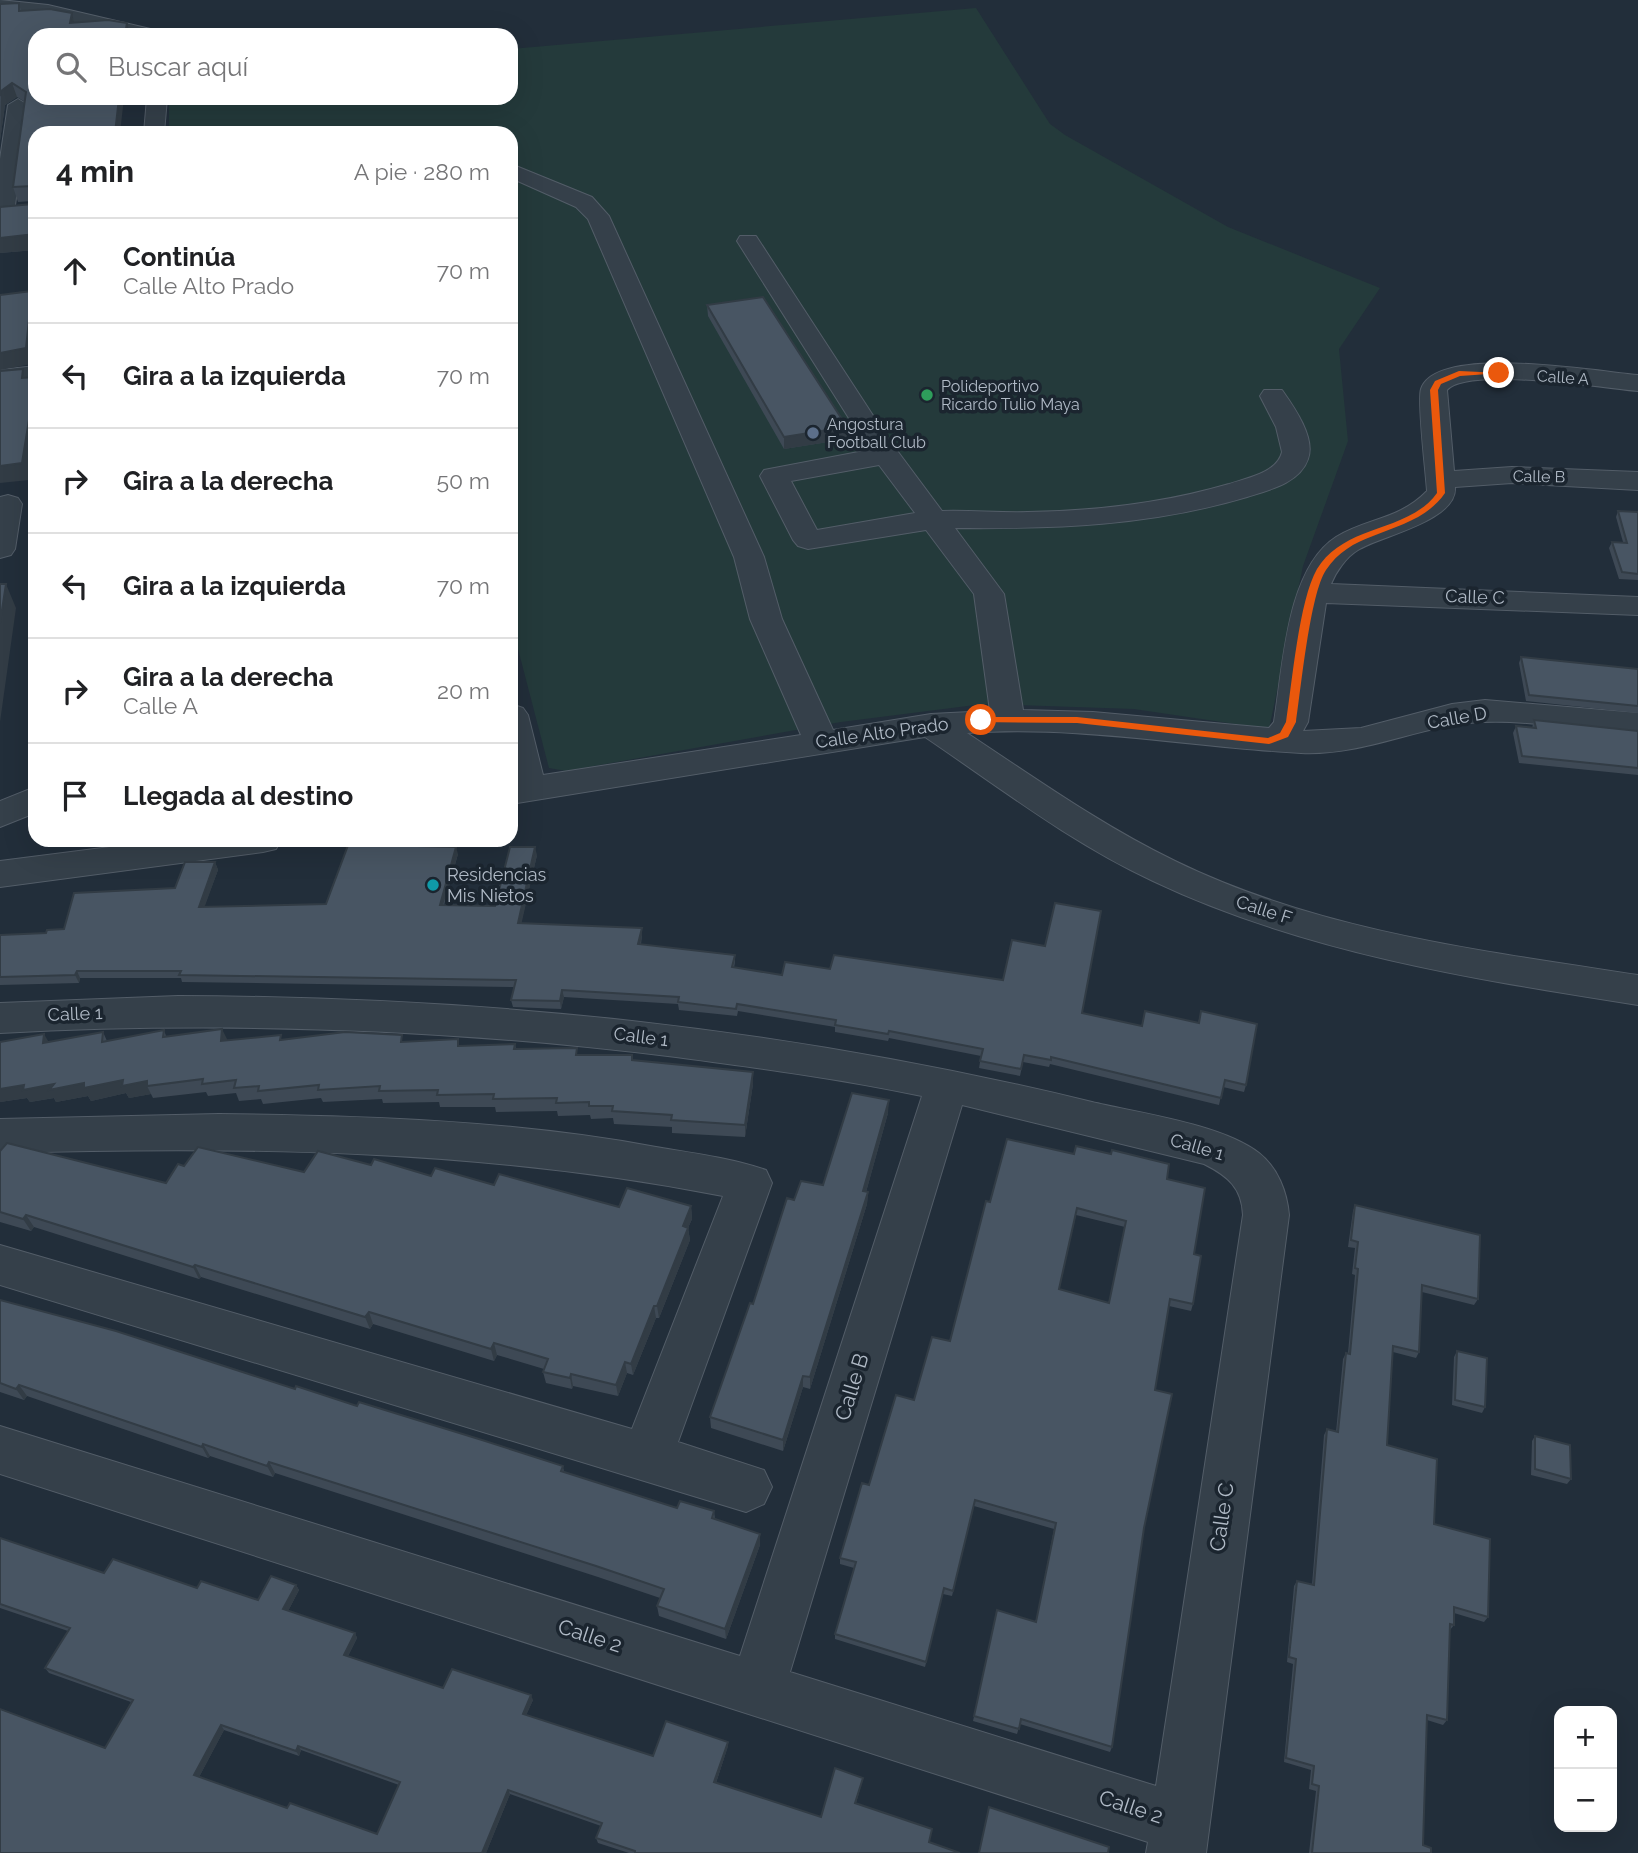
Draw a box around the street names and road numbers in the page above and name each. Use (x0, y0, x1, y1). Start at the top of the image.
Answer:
street label: Calle A (1536, 366, 1590, 389)
street label: Calle B (1513, 467, 1565, 486)
street label: Calle C (1445, 585, 1505, 608)
street label: Calle D (1426, 702, 1488, 733)
street label: Calle Alto Prado (814, 713, 950, 752)
street label: Calle F (1233, 891, 1295, 928)
street label: Calle 1 (47, 1002, 103, 1025)
street label: Calle 1 (613, 1023, 670, 1050)
street label: Calle 1 (1168, 1129, 1227, 1164)
street label: Calle B (829, 1350, 874, 1423)
street label: Calle C (1204, 1481, 1239, 1553)
street label: Calle 2 (555, 1613, 625, 1658)
street label: Calle 2 (1096, 1784, 1166, 1829)

